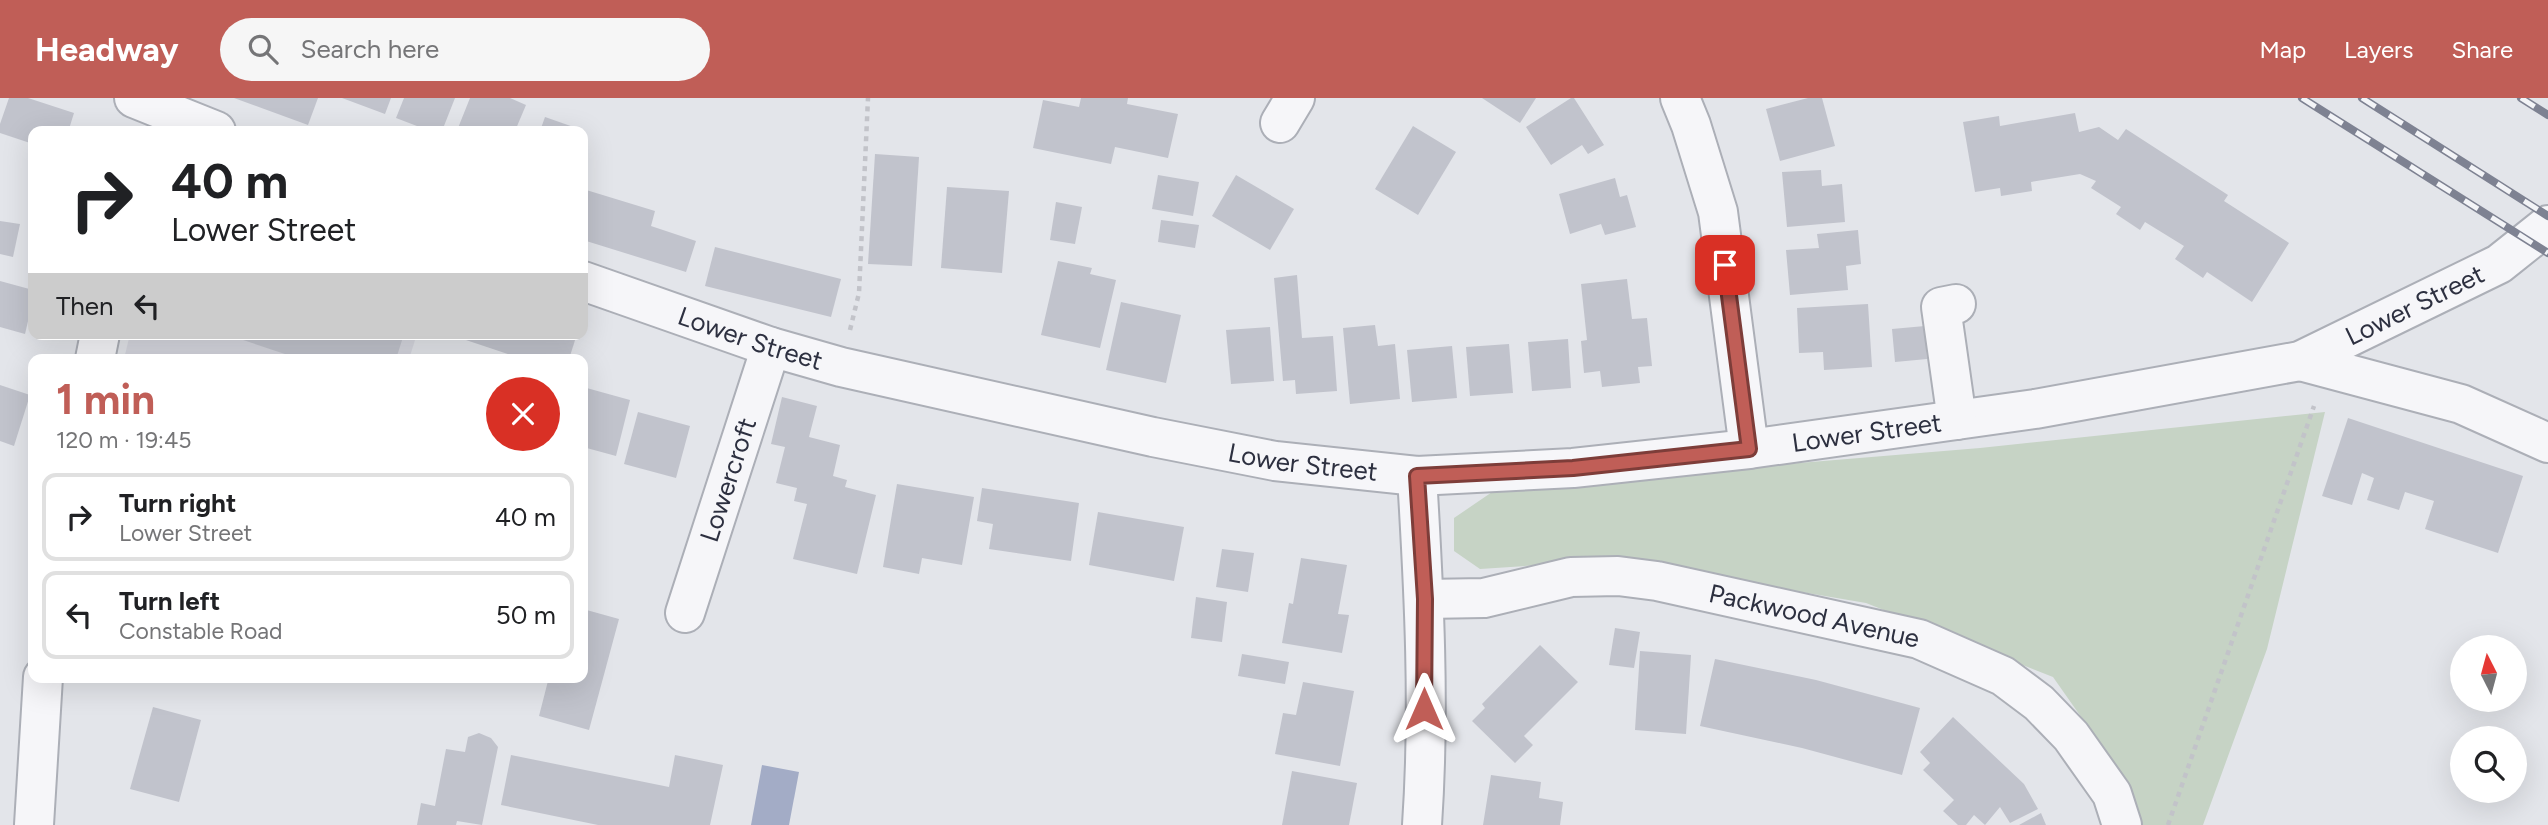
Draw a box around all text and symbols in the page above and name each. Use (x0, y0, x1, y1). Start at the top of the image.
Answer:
search box (220, 18, 710, 81)
text: Headway (35, 30, 178, 69)
icon: search (244, 30, 282, 68)
text: Search here (300, 33, 439, 65)
text: Map (2259, 35, 2306, 64)
text: Layers (2344, 35, 2413, 64)
text: Share (2451, 35, 2513, 64)
text: 40 m (171, 151, 288, 210)
icon: right (56, 154, 147, 245)
text: Lower Street (171, 211, 356, 249)
pin (1695, 235, 1755, 295)
icon: arrive (1706, 246, 1744, 284)
street label: Lower Street (2340, 258, 2490, 352)
icon: left (128, 287, 166, 325)
text: Then (56, 290, 114, 322)
street label: Lower Street (674, 300, 827, 377)
text: 1 min (56, 374, 155, 425)
button: close (486, 377, 560, 451)
street label: Lower Street (1790, 406, 1944, 459)
street label: Lowercroft (693, 413, 763, 546)
text: 120 m · 19:45 (56, 426, 191, 454)
street label: Lower Street (1225, 436, 1379, 488)
text: Turn right (119, 487, 236, 519)
icon: right (60, 498, 98, 536)
text: 40 m (495, 501, 556, 533)
text: Lower Street (119, 519, 252, 547)
street label: Packwood Avenue (1706, 577, 1923, 655)
text: Turn left (119, 585, 220, 617)
icon: left (60, 596, 98, 634)
text: 50 m (496, 599, 556, 631)
text: Constable Road (119, 617, 283, 645)
north arrow (2450, 635, 2527, 712)
map controls (2450, 635, 2527, 803)
position arrow (1387, 672, 1461, 746)
button: search (2450, 726, 2527, 803)

